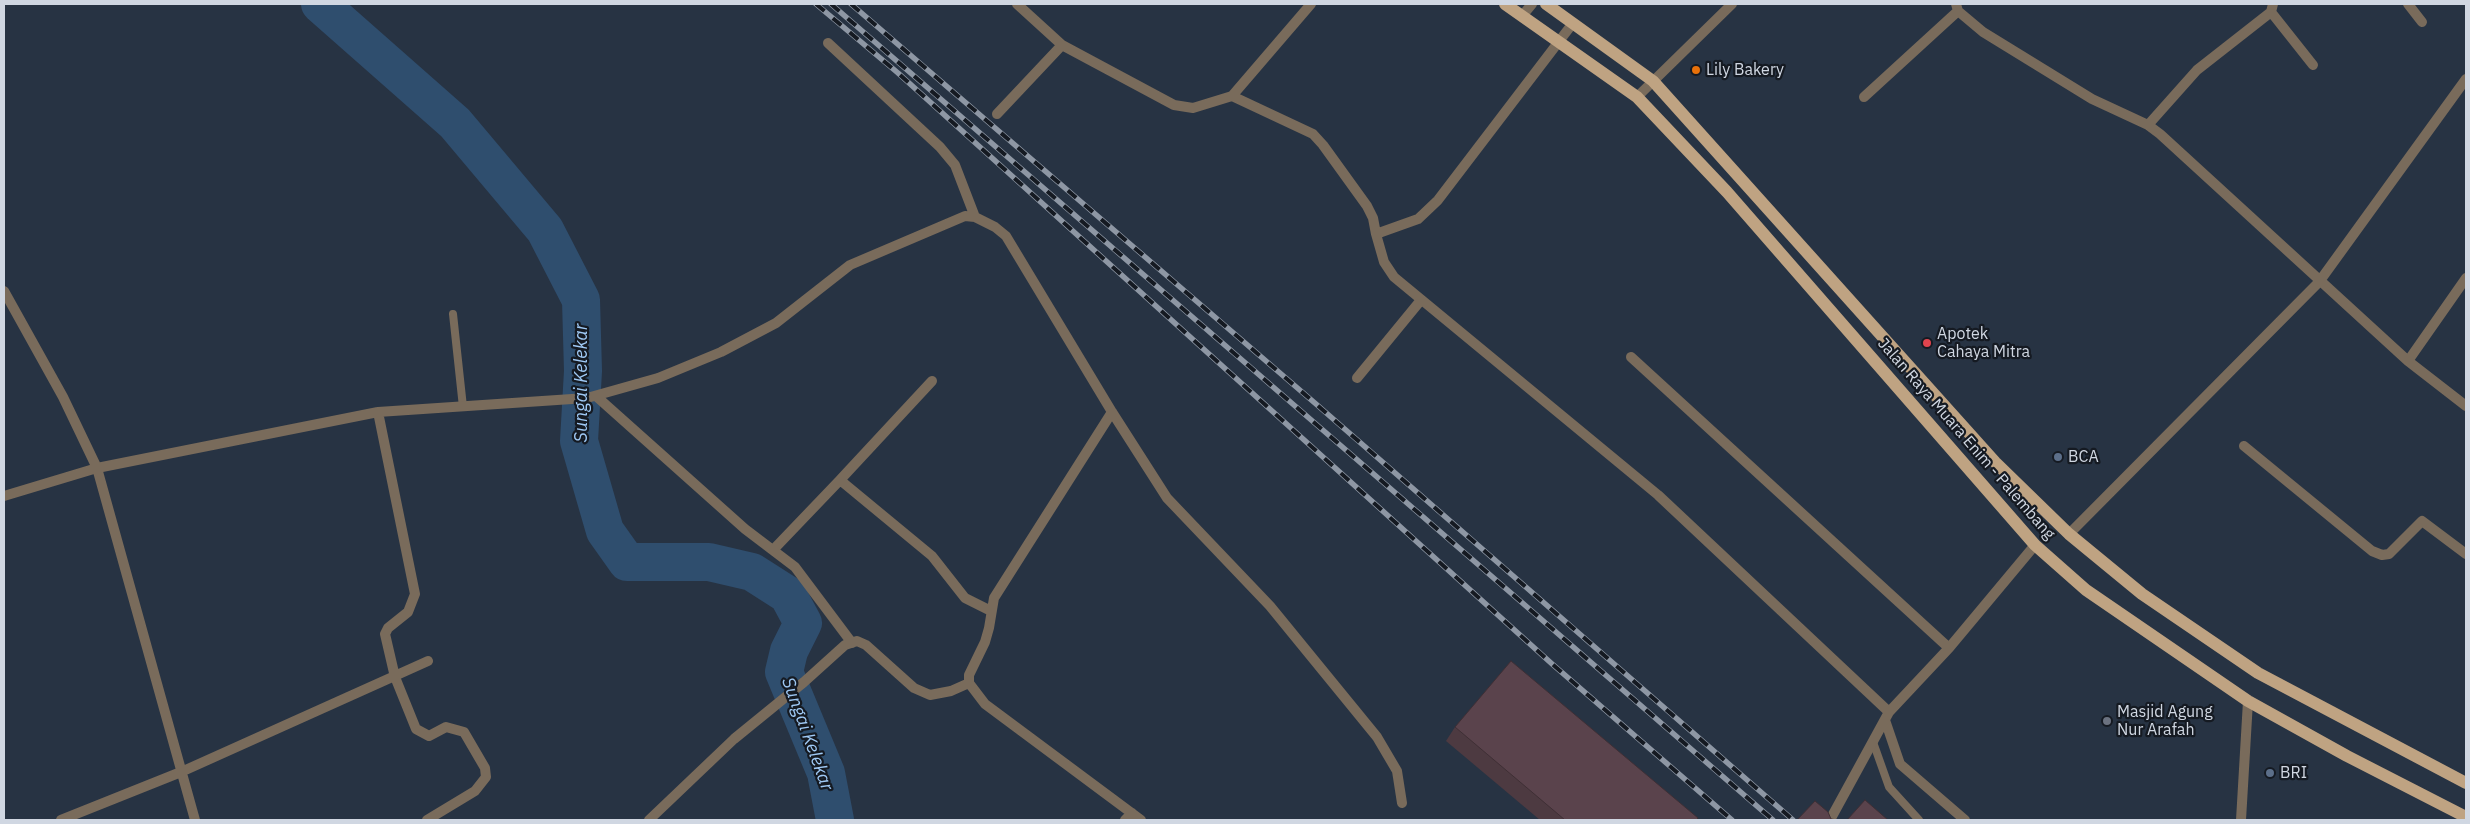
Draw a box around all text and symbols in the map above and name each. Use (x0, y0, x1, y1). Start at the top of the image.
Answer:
place label: Lily Bakery (1706, 60, 1784, 80)
marker: Lily Bakery (1690, 64, 1702, 76)
water label: Sungai Kelekar (571, 324, 593, 442)
place label: Apotek Cahaya Mitra (1937, 324, 2030, 362)
street label: Jalan Raya Muara Enim - Palembang (1873, 334, 2059, 544)
marker: Apotek Cahaya Mitra (1921, 337, 1933, 349)
place label: BCA (2068, 447, 2099, 467)
marker: BCA (2052, 451, 2064, 463)
water label: Sungai Kelekar (777, 674, 837, 794)
place label: Masjid Agung Nur Arafah (2117, 702, 2213, 740)
marker: Masjid Agung Nur Arafah (2101, 715, 2113, 727)
place label: BRI (2280, 763, 2307, 783)
marker: BRI (2264, 767, 2276, 779)

